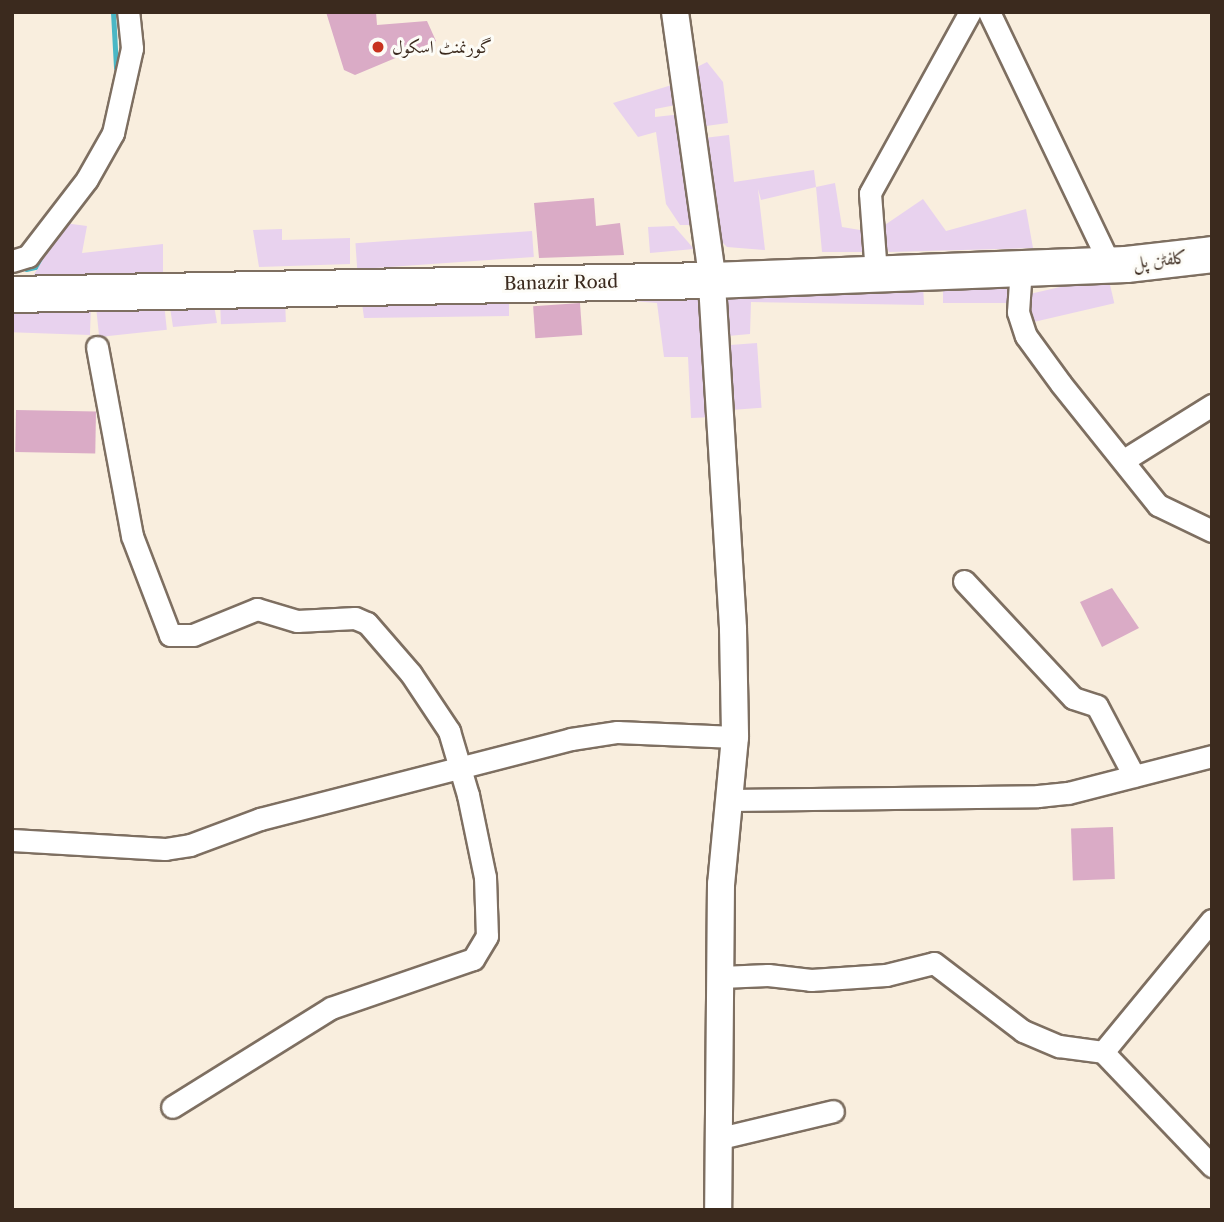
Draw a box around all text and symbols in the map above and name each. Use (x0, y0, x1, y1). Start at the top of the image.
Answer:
place label: گورنمنٹ اسکول (392, 36, 492, 58)
marker: گورنمنٹ اسکول (370, 39, 386, 55)
street label: کلفٹن پل (1132, 246, 1188, 274)
street label: Banazir Road (504, 271, 618, 295)

